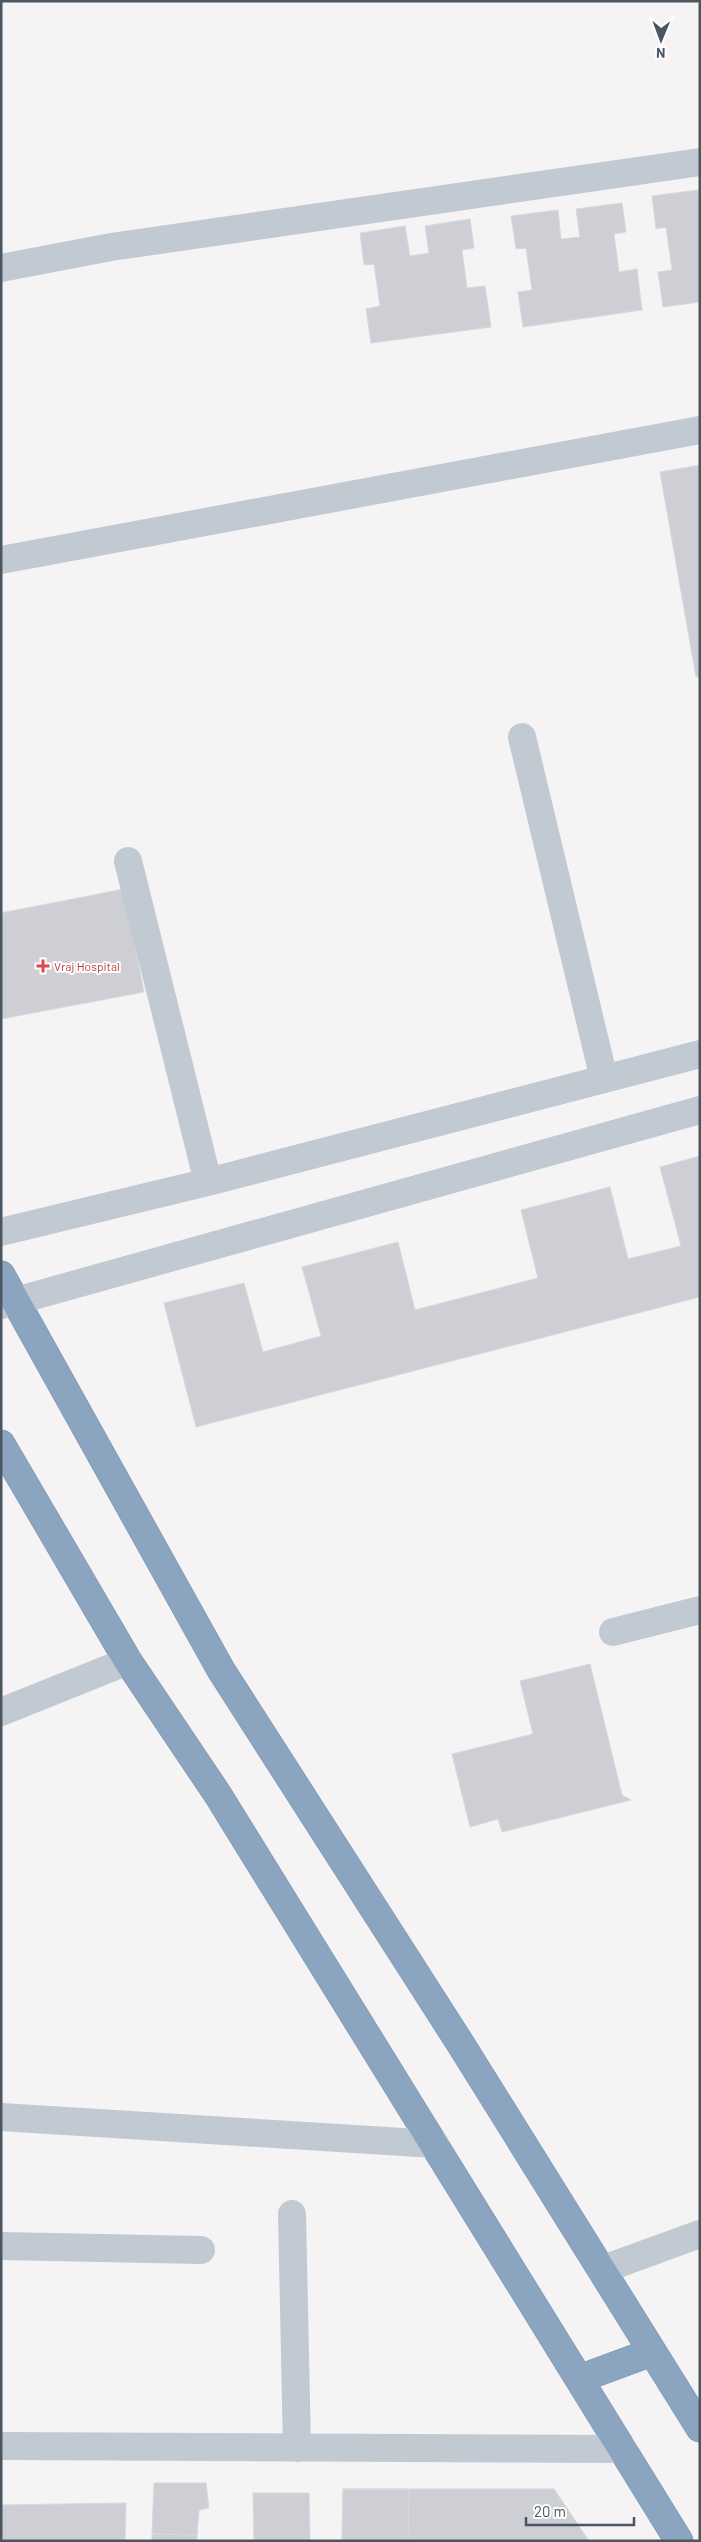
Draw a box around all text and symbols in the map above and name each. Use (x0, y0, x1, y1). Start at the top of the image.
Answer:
north arrow (636, 15, 686, 65)
text: N (656, 45, 666, 62)
marker: Vraj Hospital (36, 959, 50, 973)
place label: Vraj Hospital (54, 959, 120, 973)
scale bar (526, 2494, 634, 2526)
text: 20 m (534, 2502, 566, 2520)

